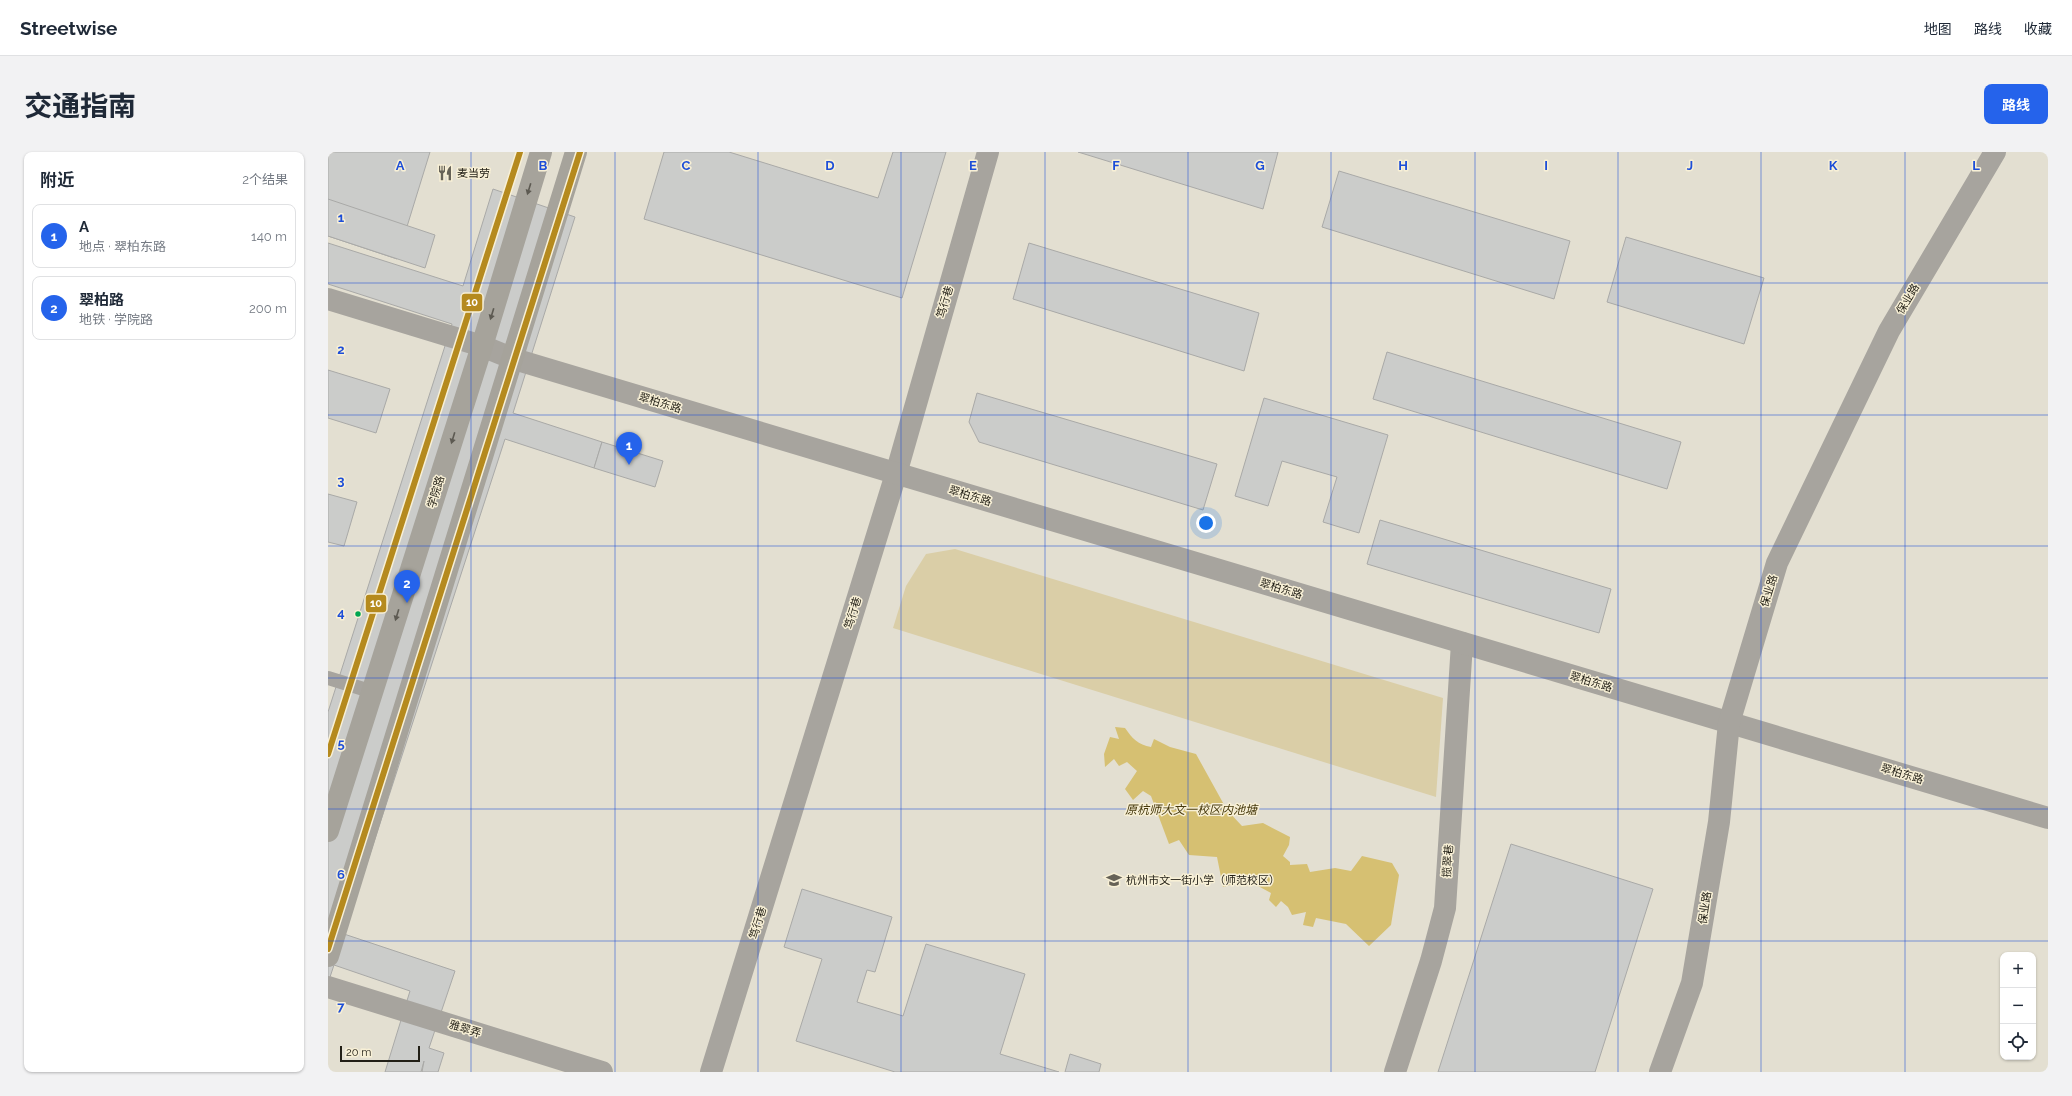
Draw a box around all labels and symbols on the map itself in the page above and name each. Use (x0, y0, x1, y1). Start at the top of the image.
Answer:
text: A (396, 158, 405, 173)
text: B (539, 158, 548, 173)
text: C (682, 158, 691, 173)
text: D (825, 158, 835, 173)
text: E (969, 158, 977, 173)
text: F (1112, 158, 1120, 173)
text: G (1255, 158, 1265, 173)
text: H (1398, 158, 1408, 173)
text: I (1544, 158, 1548, 173)
text: J (1687, 158, 1693, 173)
text: K (1829, 158, 1838, 173)
text: L (1972, 158, 1980, 173)
restaurant icon: 麦当劳 (436, 164, 454, 182)
place label: 麦当劳 (457, 167, 490, 180)
one-way arrow (526, 184, 532, 196)
text: 1 (338, 210, 345, 225)
street label: 保业路 (1894, 282, 1922, 316)
street label: 笃行巷 (934, 284, 956, 320)
line badge: 10 (461, 293, 483, 312)
text: 10 (466, 296, 478, 309)
one-way arrow (489, 308, 495, 320)
text: 2 (337, 342, 345, 357)
street label: 翠柏东路 (637, 390, 683, 416)
one-way arrow (450, 432, 456, 444)
pin: 1 (616, 432, 642, 465)
text: 3 (337, 473, 345, 488)
street label: 学院路 (425, 474, 447, 510)
street label: 翠柏东路 (947, 483, 993, 509)
your location (1196, 513, 1216, 533)
pin: 2 (394, 570, 420, 603)
street label: 保业路 (1758, 573, 1780, 609)
street label: 翠柏东路 (1258, 576, 1304, 602)
line badge: 10 (365, 594, 387, 613)
street label: 笃行巷 (842, 595, 864, 631)
text: 10 (370, 597, 382, 610)
text: 4 (337, 605, 345, 620)
unlabelled marker (353, 609, 363, 619)
one-way arrow (394, 610, 400, 622)
street label: 翠柏东路 (1568, 669, 1614, 695)
text: 5 (337, 736, 345, 751)
street label: 翠柏东路 (1879, 761, 1925, 787)
water label: 原杭师大文一校区内池塘 (1125, 803, 1259, 817)
street label: 揽翠巷 (1440, 844, 1456, 878)
text: 6 (337, 867, 345, 882)
school or university icon: 杭州市文一街小学（师范校区） (1105, 871, 1123, 889)
place label: 杭州市文一街小学（师范校区） (1126, 874, 1280, 887)
street label: 保业路 (1696, 891, 1714, 925)
street label: 笃行巷 (747, 905, 769, 941)
text: 7 (337, 999, 345, 1014)
street label: 雅翠弄 (447, 1018, 483, 1040)
scale bar (340, 1044, 420, 1063)

